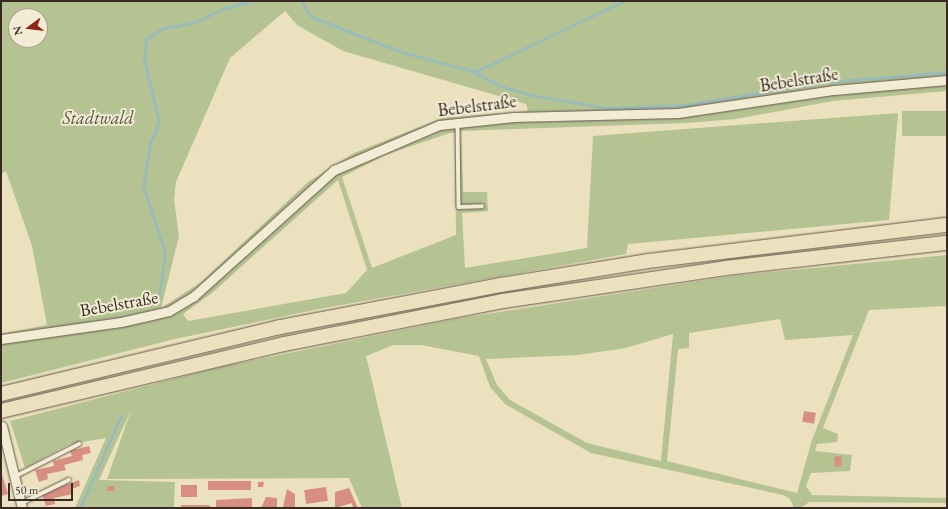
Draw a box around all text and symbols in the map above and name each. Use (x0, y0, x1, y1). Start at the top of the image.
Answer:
north arrow (8, 8, 48, 48)
text: N (9, 25, 25, 37)
street label: Bebelstraße (758, 63, 840, 97)
street label: Bebelstraße (437, 90, 517, 122)
park label: Stadtwald (62, 107, 134, 129)
street label: Bebelstraße (78, 287, 160, 321)
scale bar (10, 475, 75, 501)
text: 50 m (15, 482, 38, 498)

